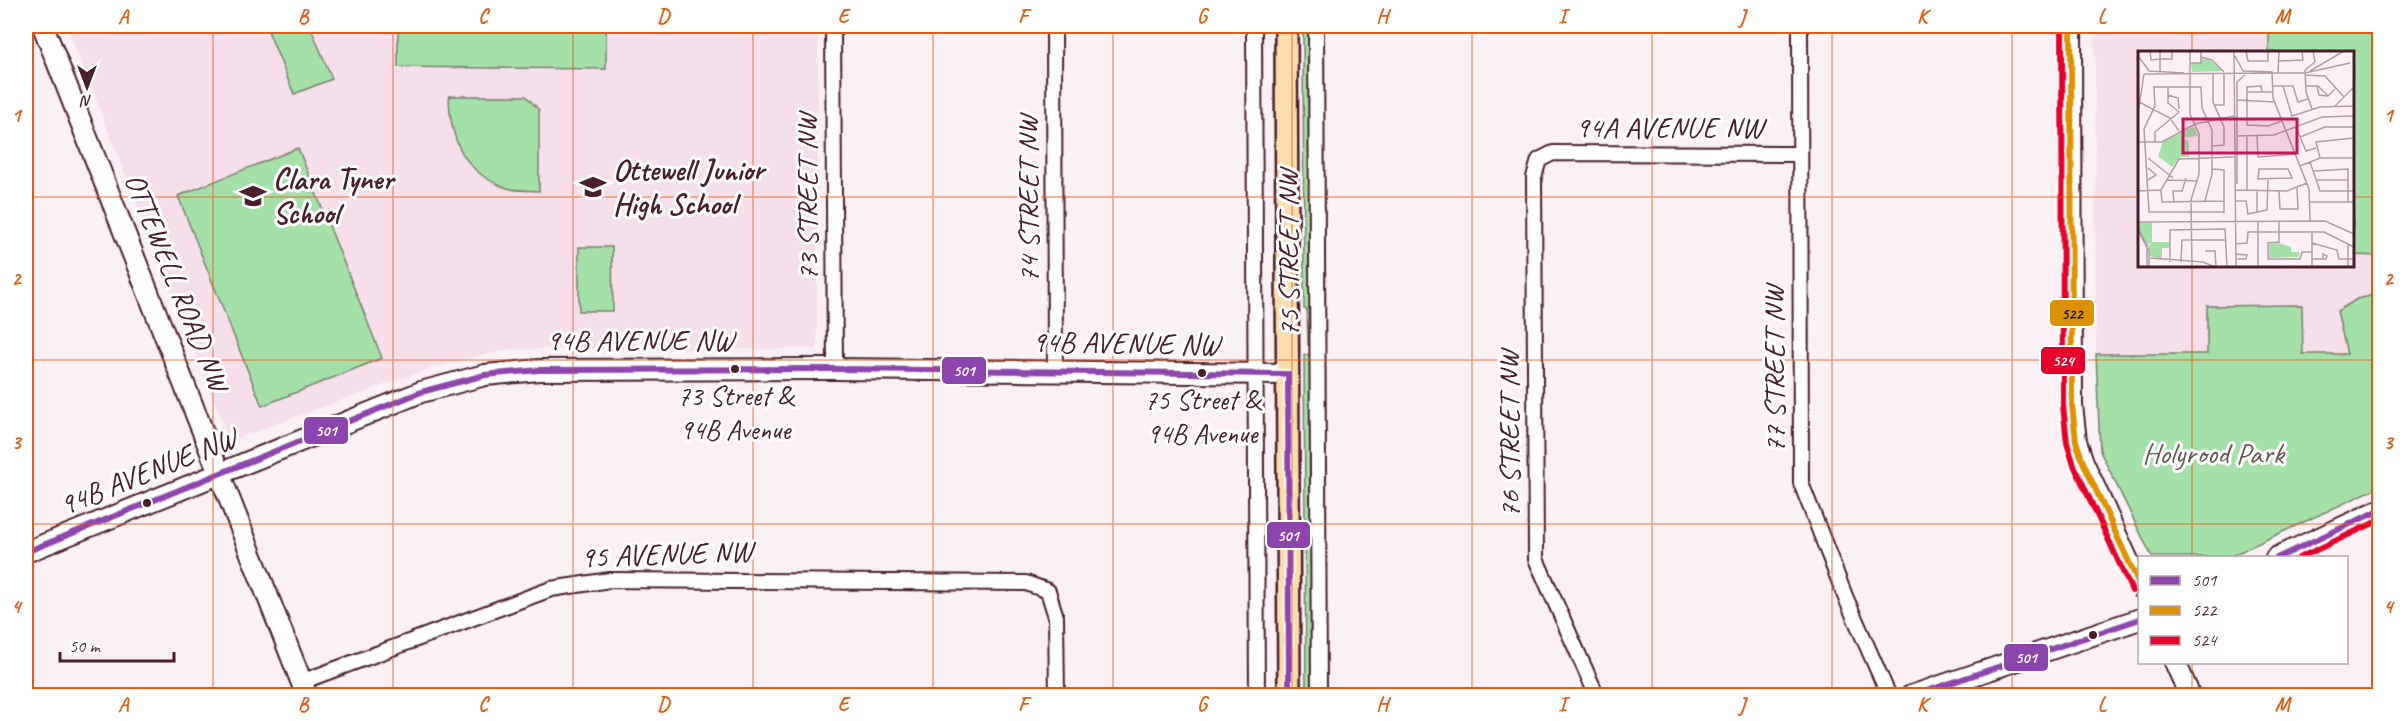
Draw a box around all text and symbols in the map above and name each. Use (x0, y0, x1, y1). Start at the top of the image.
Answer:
text: A (118, 4, 130, 29)
text: B (298, 4, 310, 29)
text: C (478, 4, 490, 29)
text: D (657, 4, 671, 29)
text: E (838, 4, 852, 29)
text: F (1018, 4, 1032, 29)
text: G (1197, 4, 1210, 29)
text: H (1376, 4, 1391, 29)
text: I (1558, 4, 1571, 29)
text: J (1737, 4, 1749, 29)
text: K (1917, 4, 1931, 29)
text: L (2098, 4, 2108, 29)
text: M (2275, 4, 2292, 29)
inset map (2138, 51, 2354, 267)
north arrow (57, 57, 117, 117)
text: N (79, 91, 92, 111)
text: 1 (12, 103, 23, 128)
text: 1 (2384, 103, 2395, 128)
street label: 94A AVENUE NW (1575, 108, 1768, 146)
street label: 73 STREET NW (788, 110, 826, 281)
street label: 74 STREET NW (1009, 112, 1047, 283)
place label: Ottewell Junior High School (613, 151, 767, 223)
place label: Clara Tyner School (273, 160, 396, 232)
street label: 75 STREET NW (1269, 166, 1307, 337)
street label: OTTEWELL ROAD NW (116, 167, 239, 400)
school or university icon: Ottewell Junior High School (578, 172, 608, 202)
school or university icon: Clara Tyner School (238, 181, 268, 211)
text: 2 (12, 266, 23, 291)
text: 2 (2384, 266, 2395, 291)
street label: 77 STREET NW (1755, 282, 1793, 453)
line badge: 522 (2049, 299, 2095, 327)
text: 522 (2061, 304, 2084, 324)
street label: 94B AVENUE NW (546, 321, 737, 359)
street label: 94B AVENUE NW (1032, 322, 1224, 364)
line badge: 524 (2040, 346, 2086, 375)
street label: 76 STREET NW (1490, 347, 1528, 518)
text: 524 (2052, 351, 2075, 371)
line badge: 501 (941, 356, 987, 385)
text: 501 (953, 361, 976, 381)
marker: 73 Street & 94B Avenue (729, 363, 741, 375)
marker: 75 Street & 94B Avenue (1196, 367, 1208, 379)
place label: 73 Street & 94B Avenue (677, 378, 796, 447)
place label: 75 Street & 94B Avenue (1144, 382, 1263, 451)
line badge: 501 (303, 416, 349, 445)
street label: 94B AVENUE NW (54, 417, 245, 524)
text: 501 (315, 421, 338, 441)
text: 3 (12, 430, 23, 455)
text: 3 (2384, 430, 2395, 455)
park label: Holyrood Park (2142, 434, 2286, 472)
unlabelled marker (141, 497, 153, 509)
line badge: 501 (1266, 521, 1311, 549)
text: 501 (1277, 526, 1300, 546)
street label: 95 AVENUE NW (580, 532, 758, 576)
legend (2138, 556, 2348, 664)
text: 501 (2192, 569, 2217, 591)
text: 4 (12, 594, 24, 619)
text: 4 (2384, 594, 2396, 619)
text: 522 (2192, 599, 2218, 621)
scale bar (60, 625, 174, 663)
unlabelled marker (2087, 629, 2099, 641)
text: 524 (2192, 629, 2218, 651)
text: 50 m (69, 635, 102, 657)
line badge: 501 (2003, 643, 2049, 672)
text: 501 (2015, 648, 2038, 668)
text: A (118, 692, 130, 717)
text: B (298, 692, 310, 717)
text: C (478, 692, 490, 717)
text: D (657, 692, 671, 717)
text: E (838, 692, 852, 717)
text: F (1018, 692, 1032, 717)
text: G (1197, 692, 1210, 717)
text: H (1376, 692, 1391, 717)
text: I (1558, 692, 1571, 717)
text: J (1737, 692, 1749, 717)
text: K (1917, 692, 1931, 717)
text: L (2098, 692, 2108, 717)
text: M (2275, 692, 2292, 717)

